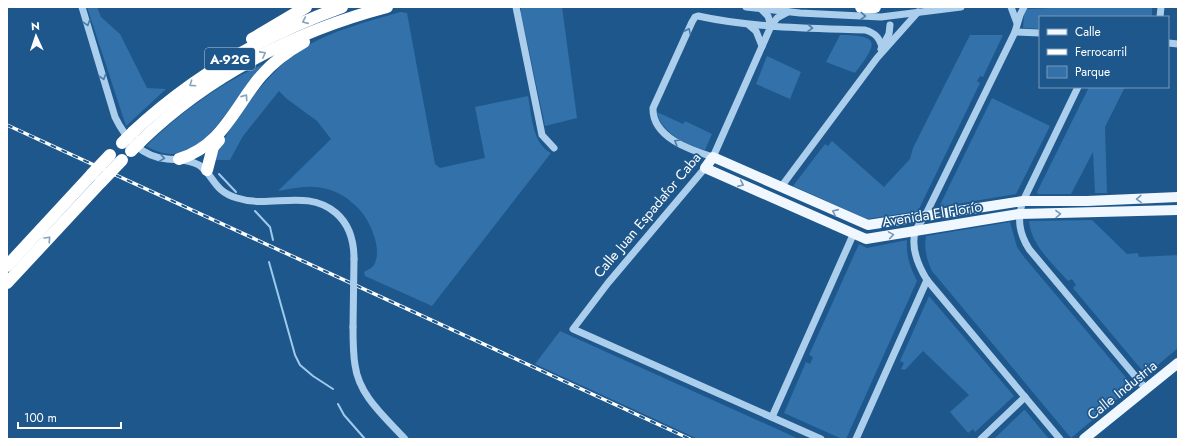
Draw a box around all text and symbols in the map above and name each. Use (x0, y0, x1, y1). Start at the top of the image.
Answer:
one-way arrow (860, 12, 866, 20)
north arrow (16, 16, 56, 56)
one-way arrow (302, 16, 310, 24)
legend (1039, 16, 1169, 88)
text: N (31, 18, 40, 34)
one-way arrow (82, 19, 91, 26)
text: Calle (1075, 23, 1101, 41)
one-way arrow (807, 24, 813, 32)
one-way arrow (683, 27, 691, 35)
text: Ferrocarril (1075, 43, 1127, 61)
road number: A-92G (205, 48, 255, 70)
one-way arrow (259, 51, 267, 59)
text: Parque (1075, 63, 1110, 81)
one-way arrow (98, 73, 107, 80)
one-way arrow (189, 79, 196, 86)
one-way arrow (240, 95, 247, 102)
one-way arrow (674, 139, 681, 146)
street label: Calle Juan Espadafor Caba (589, 148, 705, 282)
one-way arrow (159, 153, 166, 162)
one-way arrow (737, 179, 744, 187)
one-way arrow (1136, 194, 1142, 203)
street label: Avenida El Florío (881, 196, 984, 232)
one-way arrow (832, 209, 840, 217)
one-way arrow (1055, 210, 1061, 218)
one-way arrow (888, 231, 895, 240)
one-way arrow (43, 236, 50, 243)
street label: Calle Industria (1083, 356, 1161, 424)
scale bar (18, 404, 121, 430)
text: 100 m (24, 409, 57, 427)

